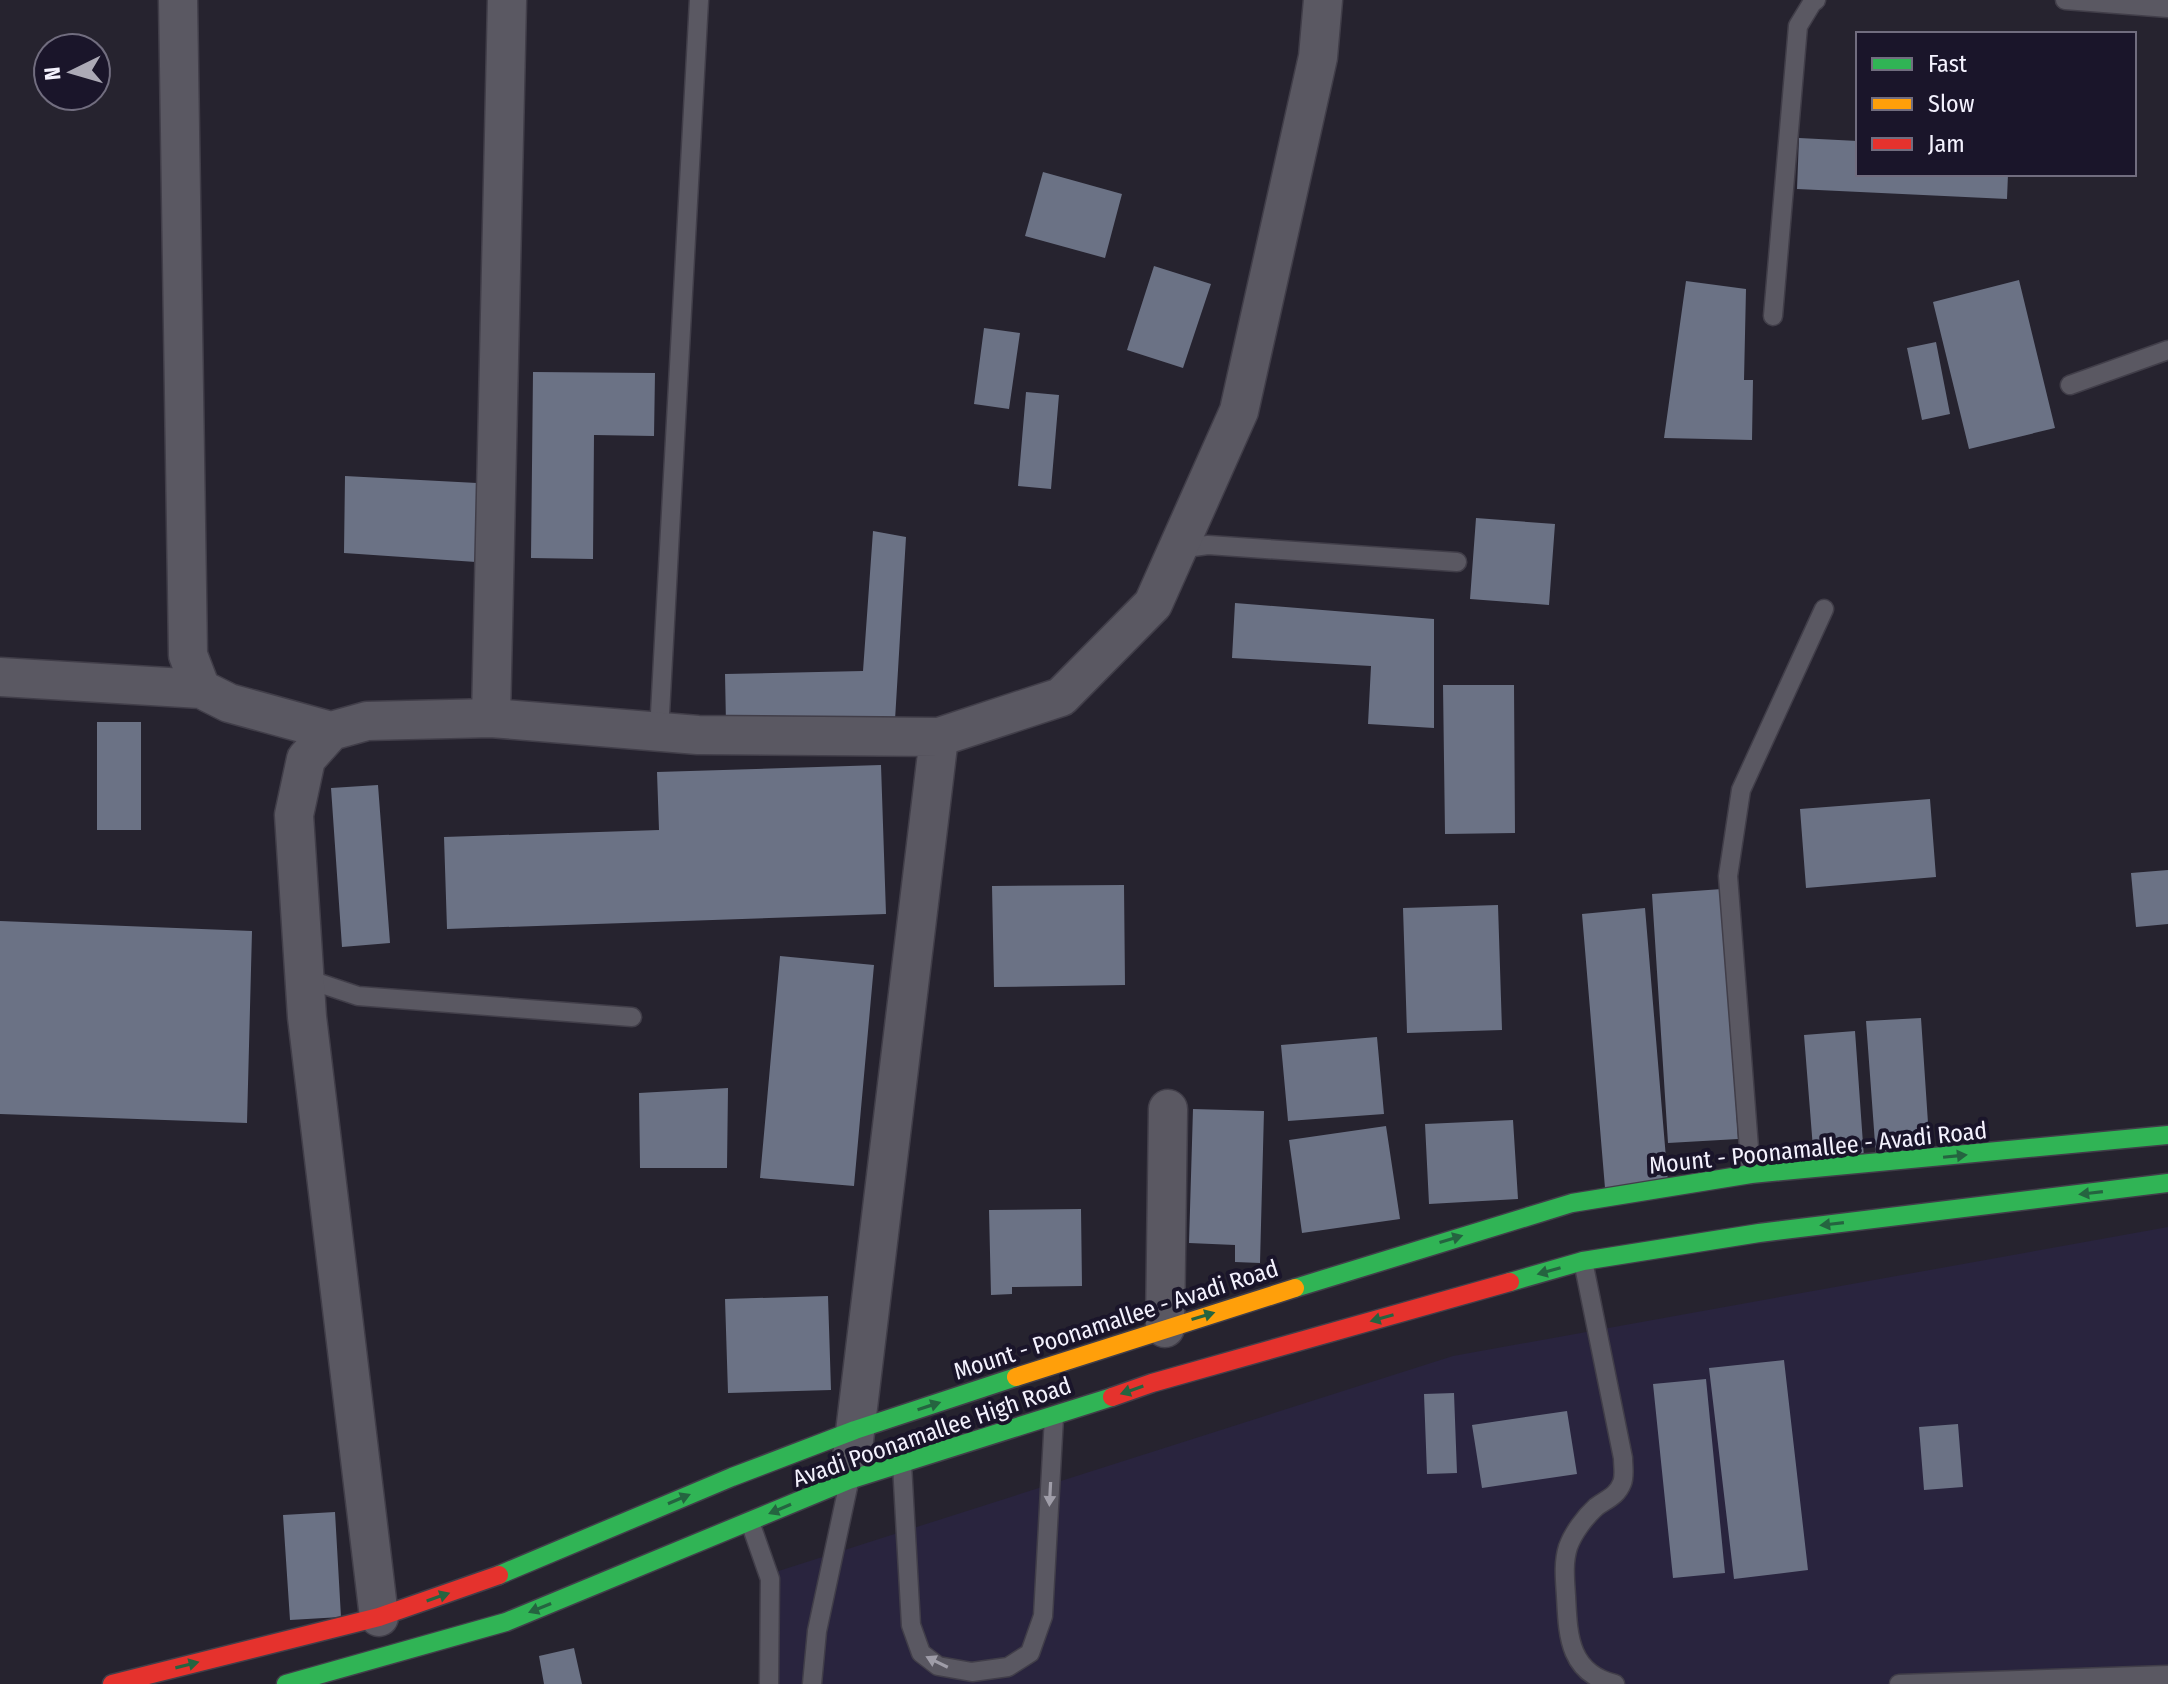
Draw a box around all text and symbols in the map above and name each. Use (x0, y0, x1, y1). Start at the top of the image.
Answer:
north arrow (32, 32, 112, 112)
legend (1856, 32, 2136, 176)
text: Fast (1928, 50, 1967, 78)
text: N (39, 66, 67, 81)
text: Slow (1928, 90, 1975, 118)
text: Jam (1928, 130, 1965, 158)
street label: Mount - Poonamallee - Avadi Road (1648, 1116, 1988, 1180)
one-way arrow (1943, 1149, 1968, 1162)
one-way arrow (2078, 1186, 2103, 1199)
one-way arrow (1820, 1218, 1845, 1231)
one-way arrow (1439, 1232, 1463, 1244)
street label: Mount - Poonamallee - Avadi Road (950, 1254, 1282, 1386)
one-way arrow (1536, 1265, 1560, 1278)
one-way arrow (1191, 1310, 1215, 1322)
one-way arrow (1370, 1312, 1394, 1325)
street label: Avadi Poonamallee High Road (789, 1371, 1075, 1493)
one-way arrow (1120, 1384, 1144, 1396)
one-way arrow (917, 1399, 941, 1411)
one-way arrow (1043, 1482, 1056, 1507)
one-way arrow (667, 1493, 691, 1506)
one-way arrow (768, 1503, 792, 1516)
one-way arrow (427, 1591, 451, 1603)
one-way arrow (528, 1602, 552, 1615)
one-way arrow (926, 1655, 949, 1669)
one-way arrow (175, 1658, 200, 1670)

